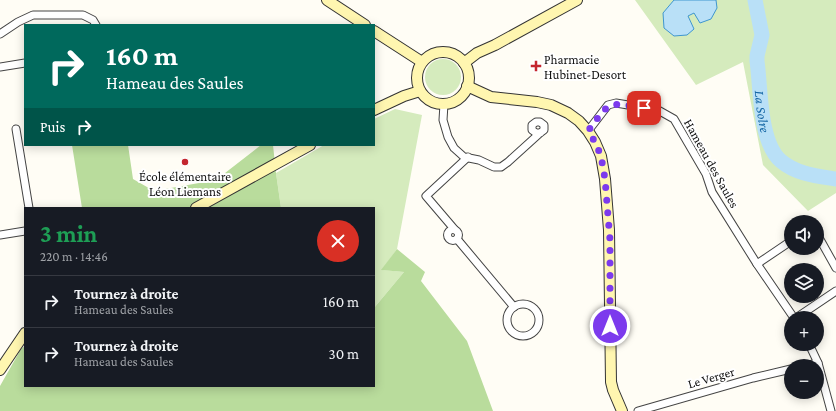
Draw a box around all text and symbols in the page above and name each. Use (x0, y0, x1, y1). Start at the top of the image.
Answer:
icon: right (40, 40, 92, 92)
text: 160 m (106, 40, 178, 71)
place label: Pharmacie Hubinet-Desort (544, 52, 627, 82)
marker: Pharmacie Hubinet-Desort (531, 61, 541, 71)
text: Hameau des Saules (106, 73, 244, 93)
water label: La Solre (752, 90, 774, 135)
pin (627, 91, 661, 125)
icon: arrive (633, 97, 655, 119)
icon: right (73, 116, 95, 138)
street label: Hameau des Saules (681, 116, 742, 210)
text: Puis (40, 119, 65, 135)
marker: École élémentaire Léon Liemans (180, 157, 190, 167)
place label: École élémentaire Léon Liemans (139, 169, 231, 199)
map controls (784, 215, 824, 399)
button: sound (784, 215, 824, 255)
text: 3 min (40, 220, 97, 247)
button: close (317, 220, 359, 262)
text: 220 m · 14:46 (40, 249, 108, 264)
button: layers (784, 263, 824, 303)
text: Tournez à droite (74, 286, 178, 302)
icon: right (40, 291, 62, 313)
text: 160 m (323, 294, 359, 310)
text: Hameau des Saules (74, 302, 173, 317)
position arrow (589, 305, 631, 347)
button: + (784, 311, 824, 351)
text: Tournez à droite (74, 338, 178, 354)
icon: right (40, 343, 62, 365)
text: 30 m (329, 346, 359, 362)
text: Hameau des Saules (74, 354, 173, 369)
button: − (784, 359, 824, 399)
street label: Le Verger (686, 364, 737, 391)

